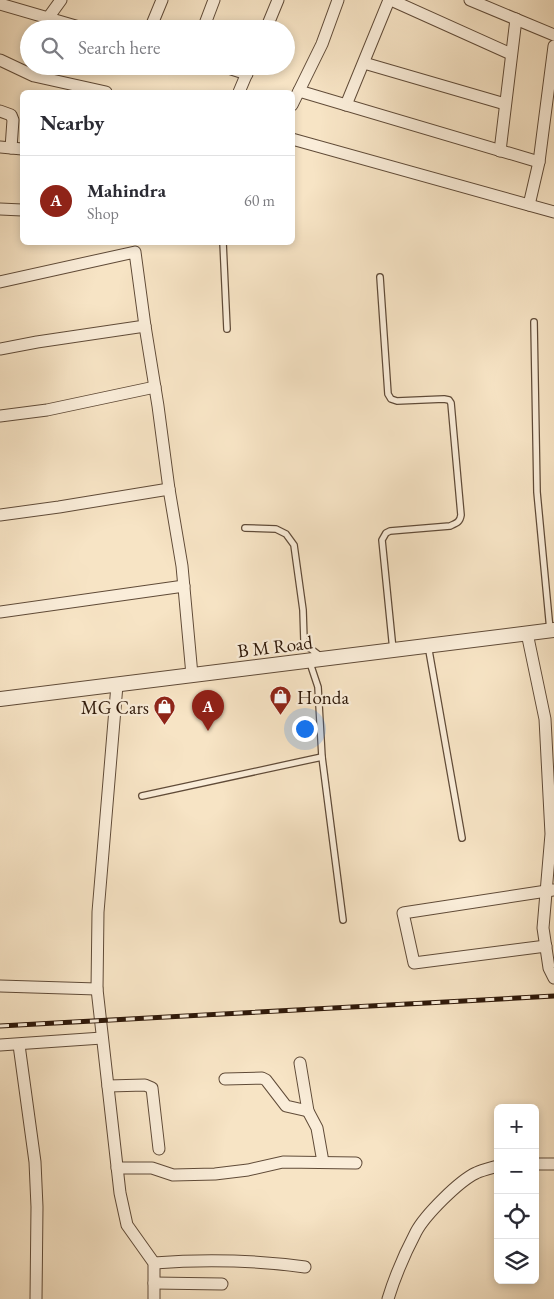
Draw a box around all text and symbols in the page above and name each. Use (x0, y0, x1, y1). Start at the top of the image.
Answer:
search box (20, 20, 295, 75)
icon: search (38, 34, 66, 62)
text: Search here (78, 35, 160, 60)
text: Nearby (40, 109, 104, 136)
text: Mahindra (87, 178, 166, 203)
text: A (50, 190, 62, 211)
text: 60 m (244, 190, 275, 211)
text: Shop (87, 203, 119, 224)
street label: B M Road (236, 629, 315, 664)
shop icon: Honda (269, 685, 293, 716)
place label: Honda (297, 685, 349, 710)
pin: A (192, 690, 224, 731)
place label: MG Cars (81, 695, 149, 720)
shop icon: MG Cars (153, 695, 177, 726)
your location (292, 716, 318, 742)
map controls (494, 1104, 539, 1284)
button: + (494, 1104, 539, 1149)
button: − (494, 1149, 539, 1194)
button: locate (494, 1194, 539, 1239)
button: layers (494, 1239, 539, 1284)

